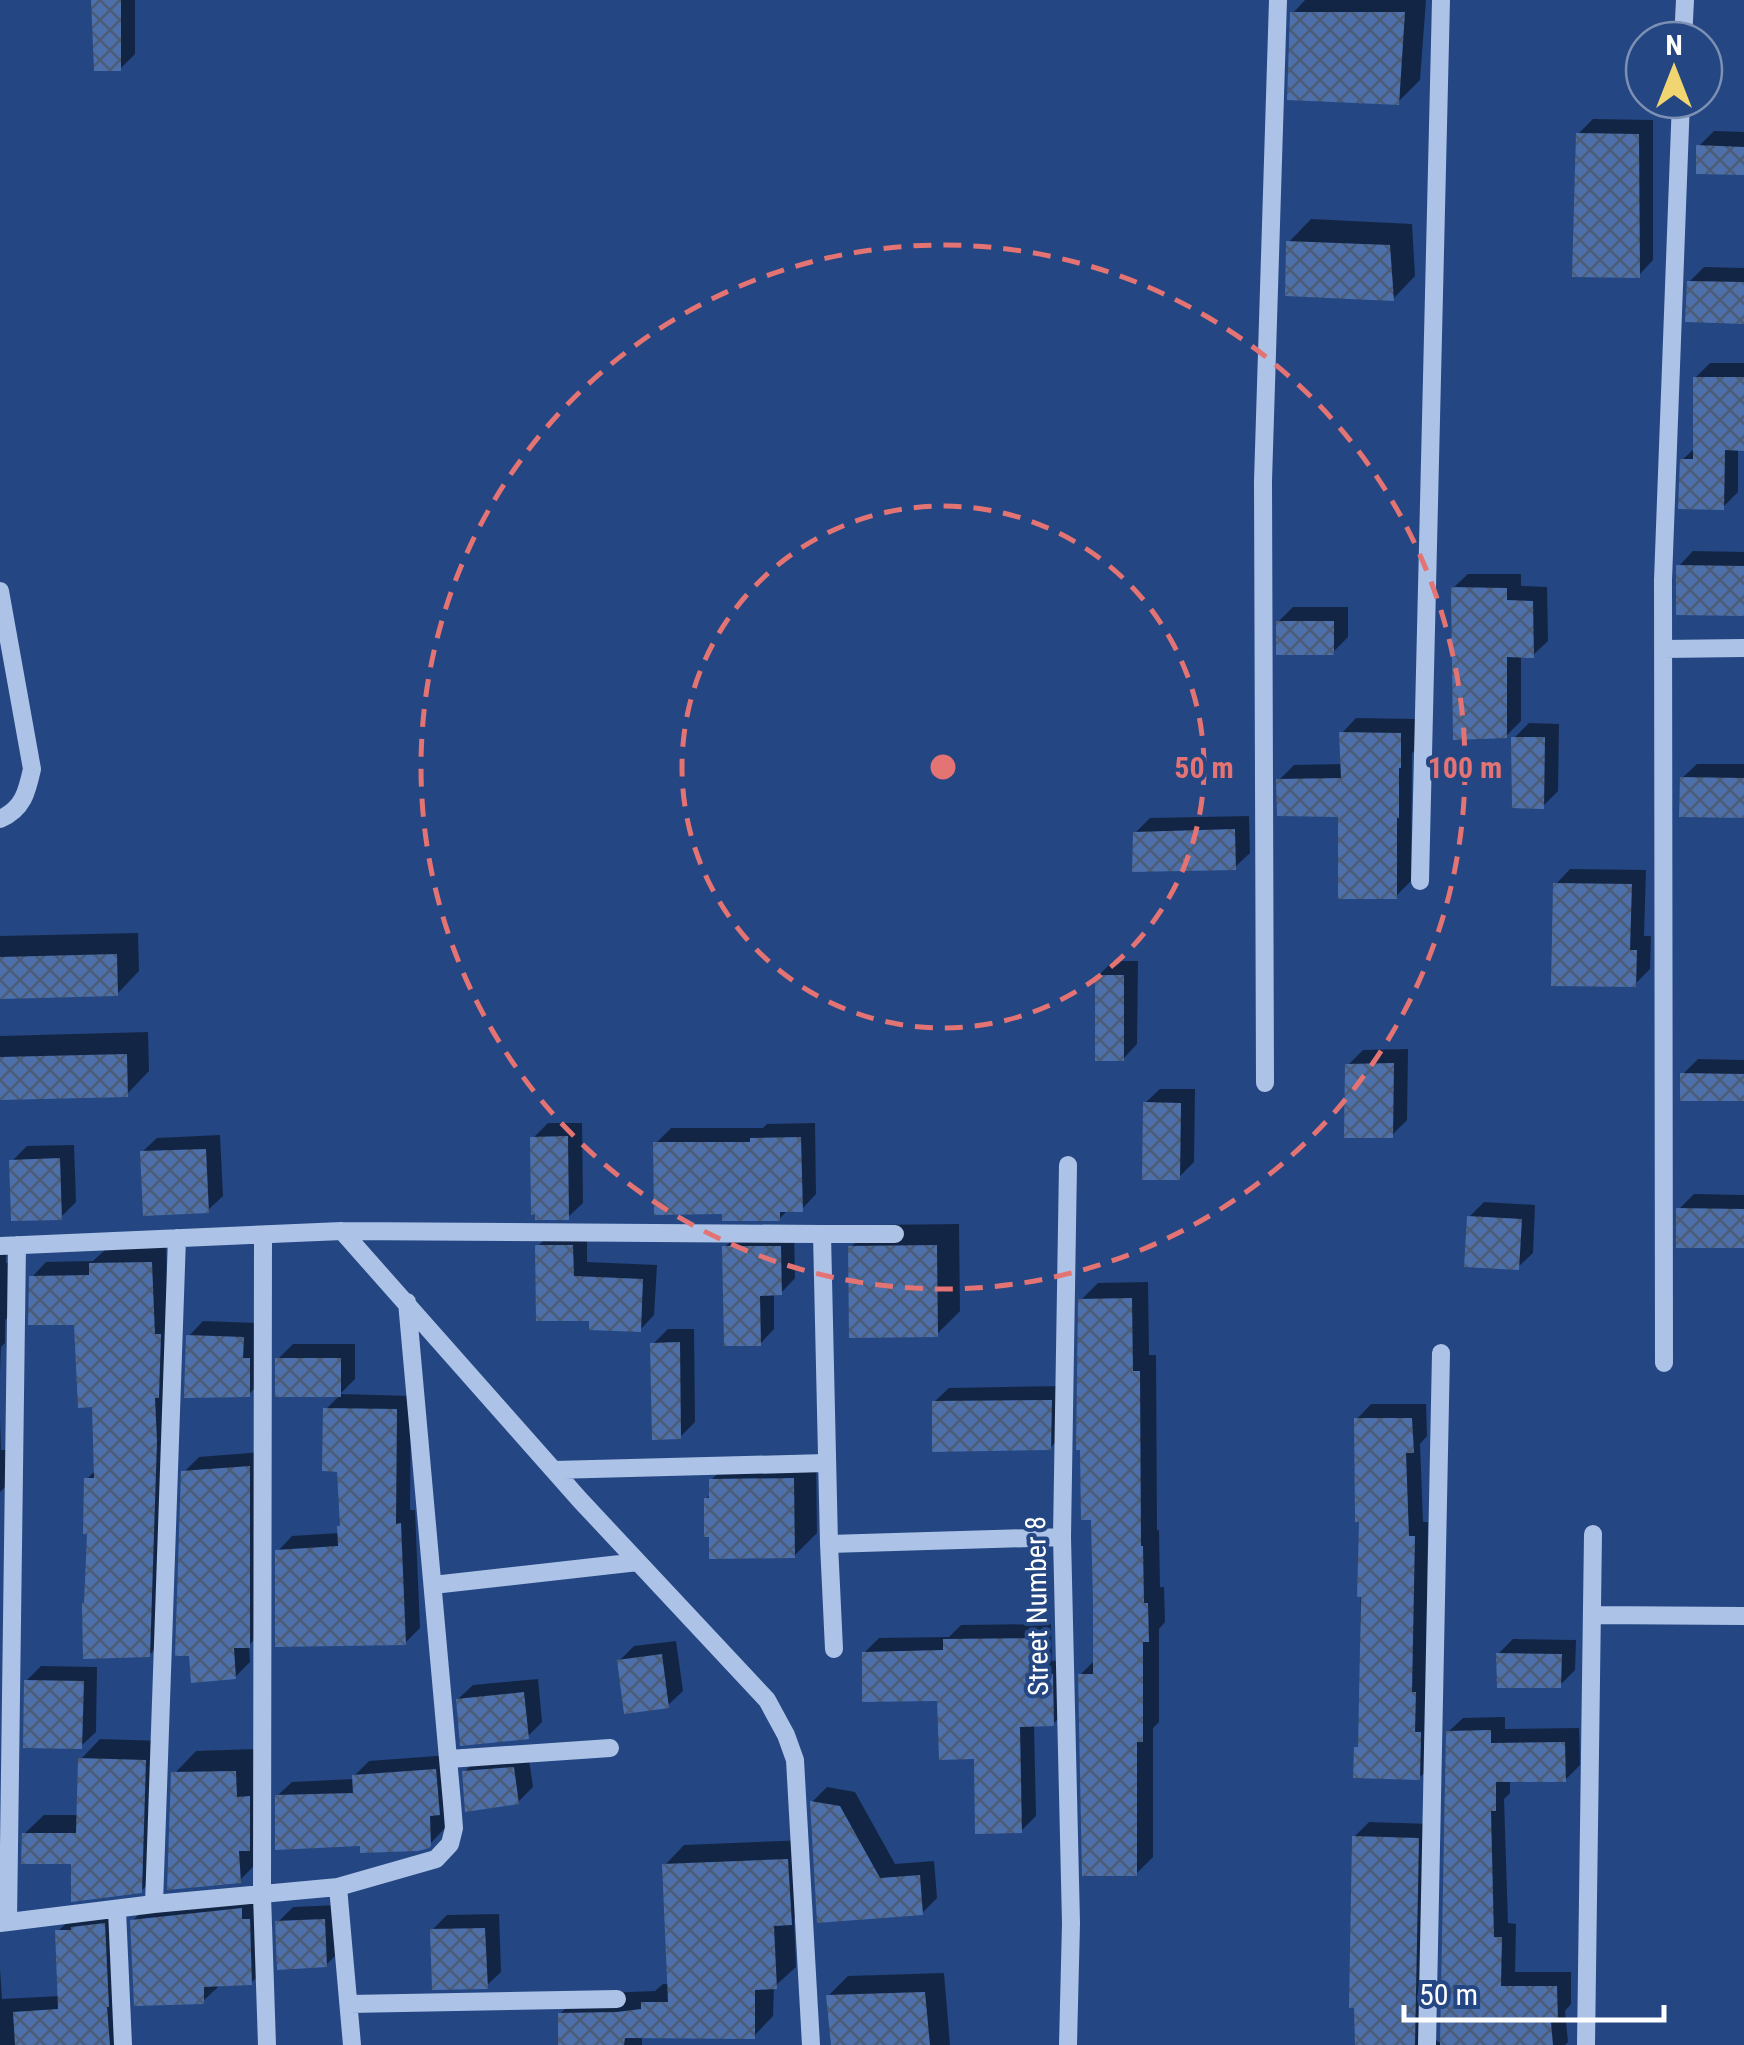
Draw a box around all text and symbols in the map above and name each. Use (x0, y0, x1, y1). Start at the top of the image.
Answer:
north arrow (1624, 20, 1724, 120)
text: N (1665, 29, 1683, 62)
centre of rings (925, 749, 961, 785)
text: 50 m (1174, 750, 1234, 785)
text: 100 m (1428, 750, 1502, 785)
street label: Street Number 8 (1019, 1516, 1055, 1696)
scale bar (1404, 1960, 1664, 2022)
text: 50 m (1419, 1977, 1478, 2012)

